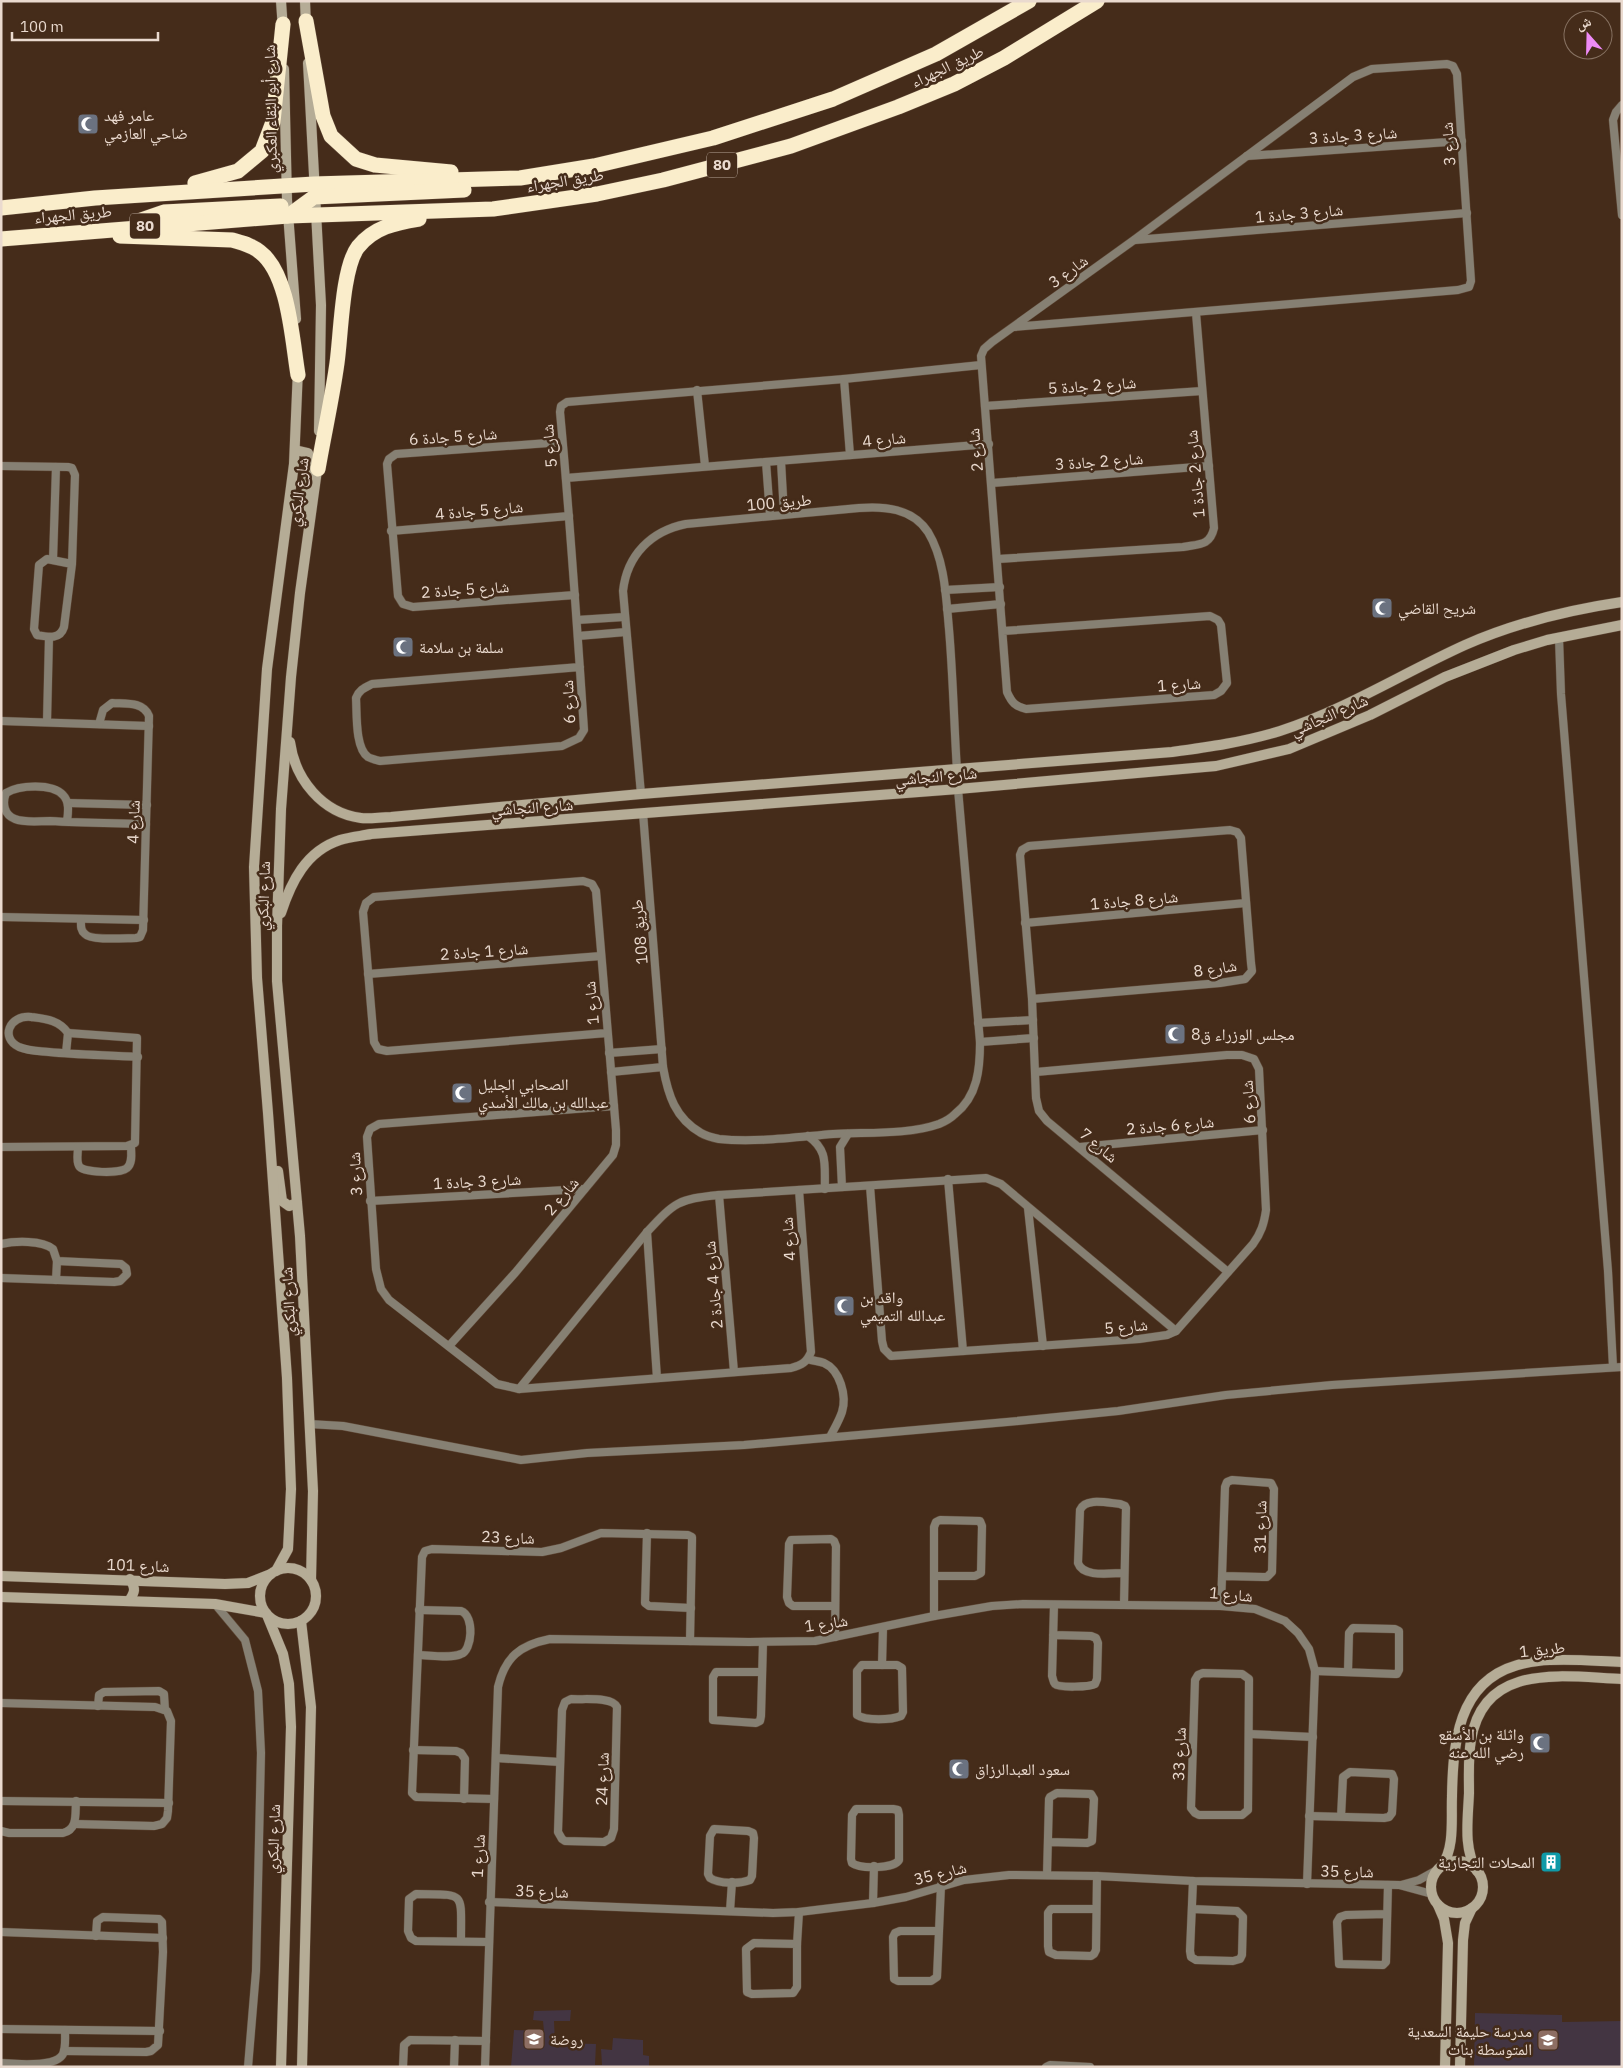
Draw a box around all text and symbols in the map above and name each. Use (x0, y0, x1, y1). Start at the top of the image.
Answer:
scale bar (12, 10, 159, 42)
north arrow (1563, 10, 1613, 60)
text: ش (1573, 12, 1594, 34)
text: 100 m (20, 17, 64, 36)
street label: طريق الجهراء (908, 41, 987, 92)
street label: شارع أبو البقاء العكبري (259, 44, 284, 174)
place label: عامر فهد ضاحي العازمي (104, 105, 188, 146)
mosque icon: عامر فهد ضاحي العازمي (76, 112, 100, 136)
street label: شارع 3 (1436, 121, 1461, 167)
street label: شارع 3 جادة 3 (1308, 122, 1398, 149)
road number: 80 (707, 152, 737, 178)
street label: طريق الجهراء (525, 164, 605, 197)
street label: شارع 3 جادة 1 (1254, 199, 1344, 228)
street label: طريق الجهراء (33, 201, 113, 228)
road number: 80 (130, 214, 160, 238)
street label: شارع 3 (1044, 250, 1092, 293)
street label: شارع 2 جادة 5 (1047, 372, 1137, 399)
street label: شارع 5 جادة 6 (408, 423, 498, 450)
street label: شارع 5 (537, 423, 562, 469)
street label: شارع 4 (861, 427, 907, 452)
street label: شارع 2 (963, 427, 988, 473)
street label: شارع 2 جادة 1 (1181, 429, 1210, 519)
street label: شارع 2 جادة 3 (1054, 448, 1144, 475)
street label: شارع البكري (283, 456, 316, 528)
street label: طريق 100 (746, 489, 813, 516)
street label: شارع 5 جادة 4 (434, 496, 524, 525)
street label: شارع 5 جادة 2 (420, 576, 510, 603)
mosque icon: شريح القاضي (1370, 596, 1394, 620)
place label: شريح القاضي (1398, 598, 1476, 621)
mosque icon: سلمة بن سلامة (391, 635, 415, 659)
place label: سلمة بن سلامة (419, 637, 503, 658)
street label: شارع 1 (1156, 672, 1202, 697)
street label: شارع 6 (557, 680, 580, 724)
street label: شارع النجاشي (1287, 690, 1372, 743)
street label: شارع النجاشي (894, 762, 978, 793)
street label: شارع النجاشي (490, 794, 574, 823)
street label: شارع 4 (122, 800, 145, 844)
street label: شارع البكري (252, 861, 277, 931)
street label: شارع 8 جادة 1 (1089, 886, 1179, 915)
street label: طريق 108 (626, 898, 653, 965)
street label: شارع 1 جادة 2 (439, 938, 529, 965)
street label: شارع 8 (1192, 955, 1238, 982)
street label: شارع 1 (579, 980, 604, 1026)
mosque icon: مجلس الوزراء ق8 (1163, 1022, 1187, 1046)
place label: مجلس الوزراء ق8 (1191, 1024, 1295, 1045)
place label: الصحابي الجليل عبدالله بن مالك الأسدي (478, 1074, 608, 1115)
street label: شارع 6 (1236, 1079, 1261, 1125)
mosque icon: الصحابي الجليل عبدالله بن مالك الأسدي (450, 1081, 474, 1105)
street label: شارع 6 جادة 2 (1125, 1111, 1215, 1140)
street label: شارع 7 (1075, 1123, 1122, 1168)
street label: شارع 3 (344, 1152, 367, 1196)
street label: شارع 3 جادة 1 (432, 1169, 522, 1194)
street label: شارع 2 (539, 1173, 584, 1220)
street label: شارع 4 (776, 1216, 801, 1262)
street label: شارع 4 جادة 2 (699, 1240, 728, 1330)
street label: شارع البكري (276, 1266, 303, 1337)
place label: واقد بن عبدالله التميمي (860, 1287, 945, 1328)
mosque icon: واقد بن عبدالله التميمي (832, 1294, 856, 1318)
street label: شارع 5 (1103, 1314, 1149, 1339)
street label: شارع 31 (1250, 1500, 1271, 1554)
street label: شارع 23 (481, 1526, 535, 1549)
street label: شارع 101 (106, 1554, 170, 1577)
street label: شارع 1 (1208, 1582, 1254, 1607)
street label: شارع 1 (803, 1610, 849, 1637)
street label: طريق 1 (1518, 1637, 1566, 1662)
place label: واثلة بن الأسقع رضي الله عنه (1438, 1724, 1524, 1765)
street label: شارع 33 (1168, 1727, 1191, 1781)
mosque icon: واثلة بن الأسقع رضي الله عنه (1528, 1731, 1552, 1755)
street label: شارع 24 (591, 1752, 614, 1806)
mosque icon: سعود العبدالرزاق (947, 1757, 971, 1781)
place label: سعود العبدالرزاق (975, 1759, 1070, 1780)
street label: شارع البكري (262, 1804, 287, 1874)
street label: شارع 1 (467, 1834, 490, 1878)
building icon: المحلات التجارية (1539, 1850, 1563, 1874)
place label: المحلات التجارية (1438, 1852, 1535, 1872)
street label: شارع 35 (912, 1857, 969, 1890)
street label: شارع 35 (1320, 1861, 1374, 1882)
street label: شارع 35 (515, 1880, 569, 1903)
place label: مدرسة حليمة السعدية المتوسطة بنات (1407, 2021, 1532, 2059)
school or university icon: روضة (522, 2027, 546, 2051)
school or university icon: مدرسة حليمة السعدية المتوسطة بنات (1536, 2028, 1560, 2052)
place label: روضة (550, 2029, 583, 2049)

